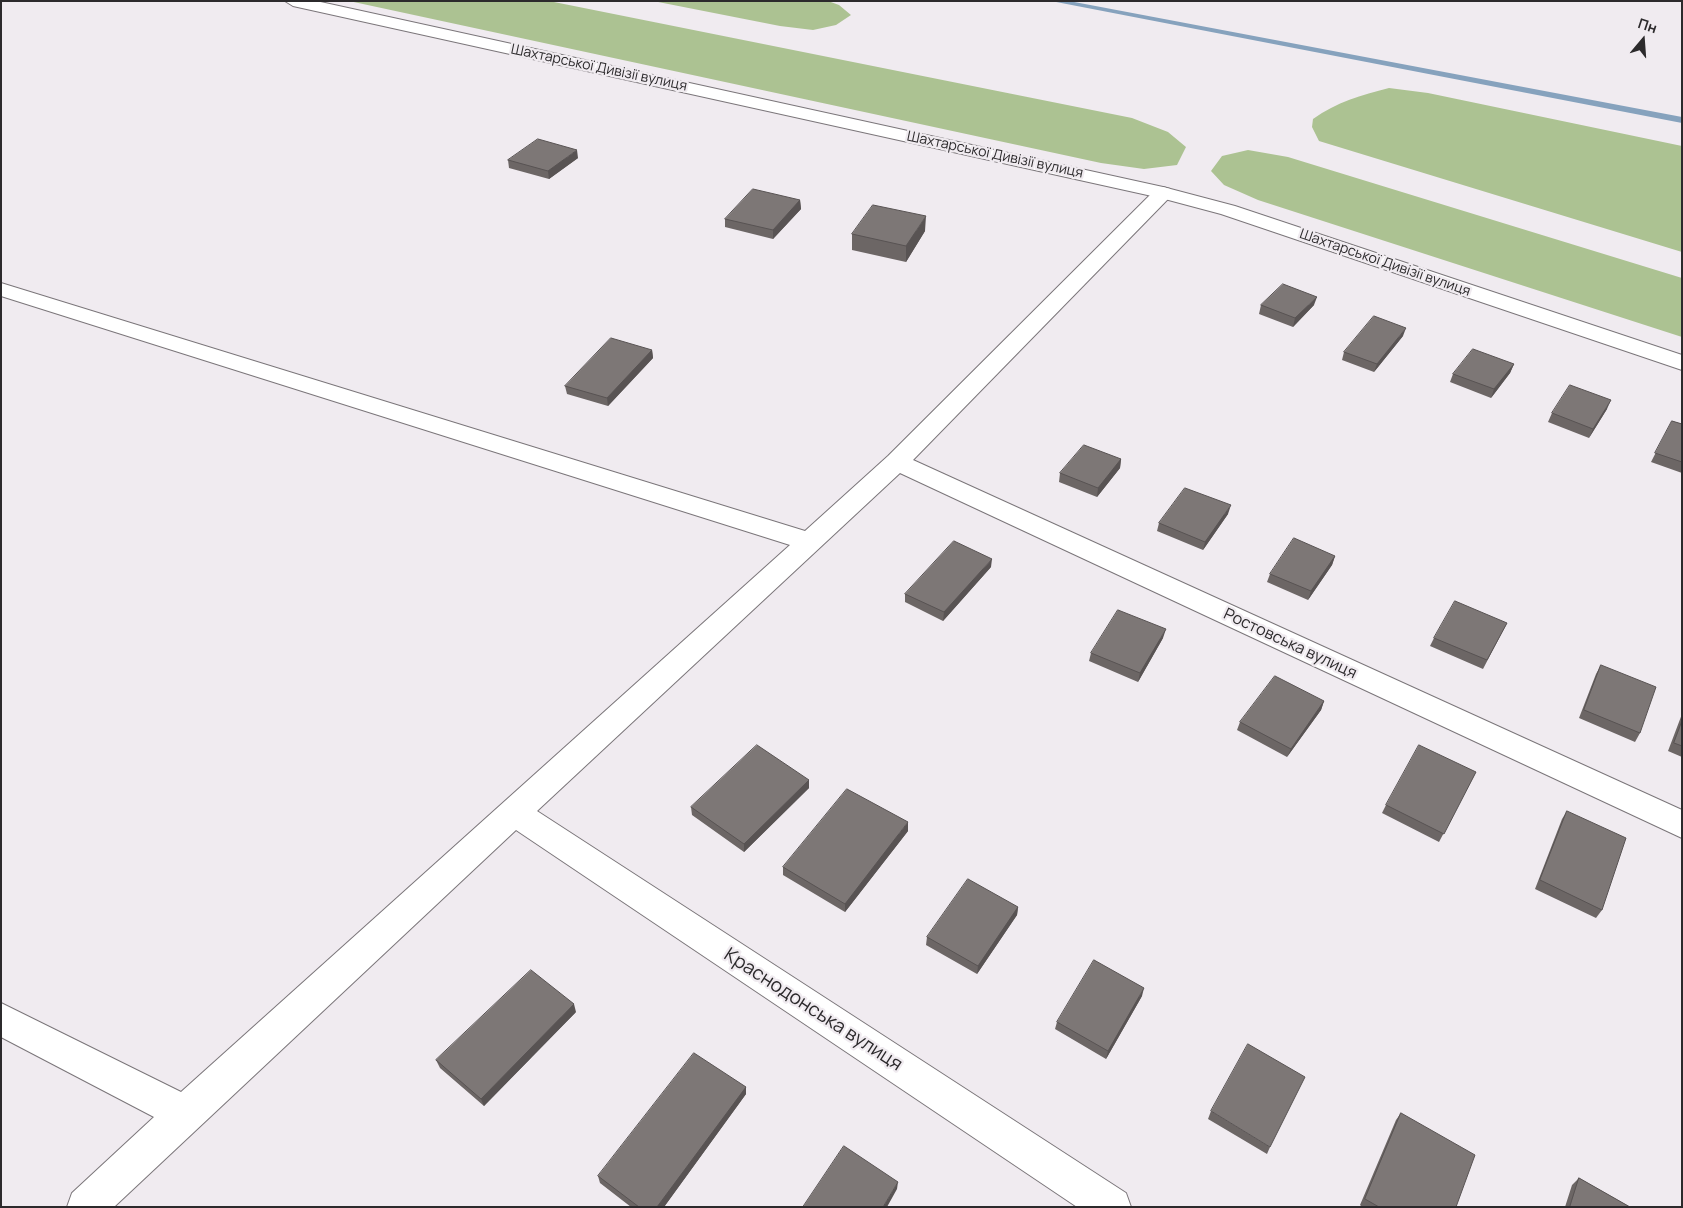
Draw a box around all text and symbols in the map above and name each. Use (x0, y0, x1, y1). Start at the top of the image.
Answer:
text: Пн (1636, 13, 1660, 37)
north arrow (1618, 15, 1668, 65)
street label: Шахтарської Дивізії вулиця (509, 41, 689, 95)
street label: Шахтарської Дивізії вулиця (905, 128, 1085, 182)
street label: Шахтарської Дивізії вулиця (1297, 226, 1473, 300)
street label: Ростовська вулиця (1220, 605, 1360, 683)
street label: Краснодонська вулиця (720, 944, 906, 1076)

